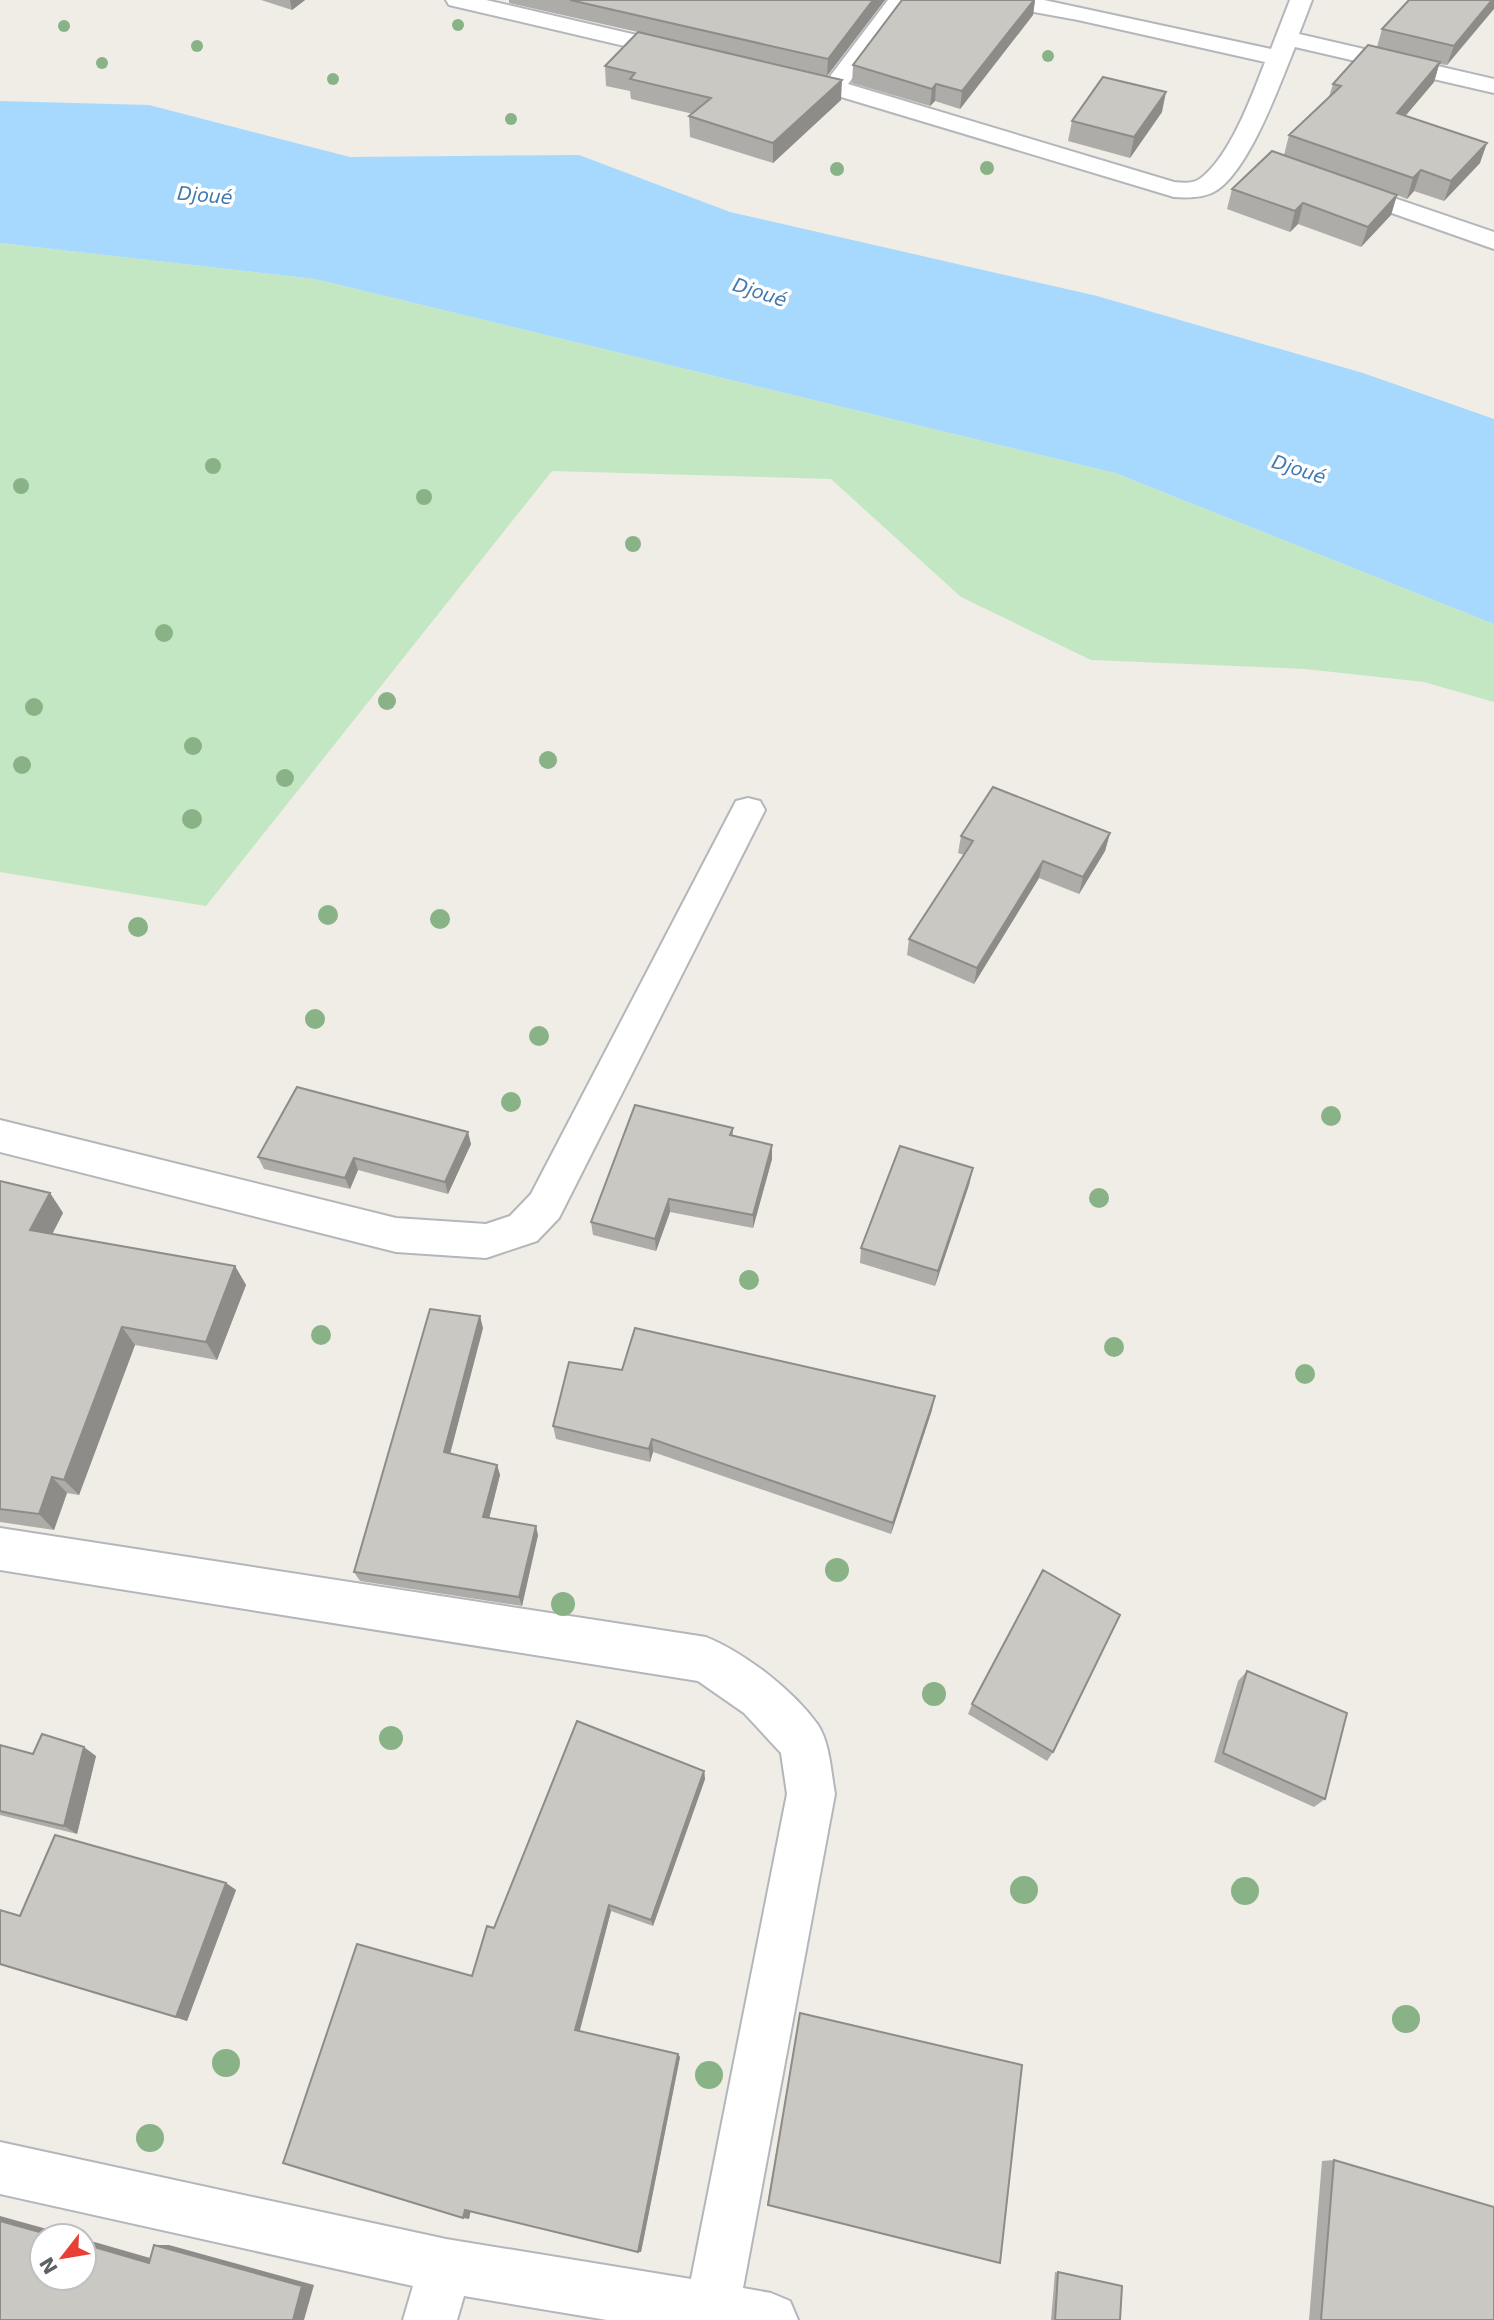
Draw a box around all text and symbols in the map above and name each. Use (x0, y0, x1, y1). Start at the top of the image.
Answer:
water label: Djoué (177, 182, 233, 208)
water label: Djoué (730, 273, 790, 311)
water label: Djoué (1269, 450, 1329, 488)
north arrow (28, 2222, 98, 2292)
text: N (35, 2253, 62, 2278)

